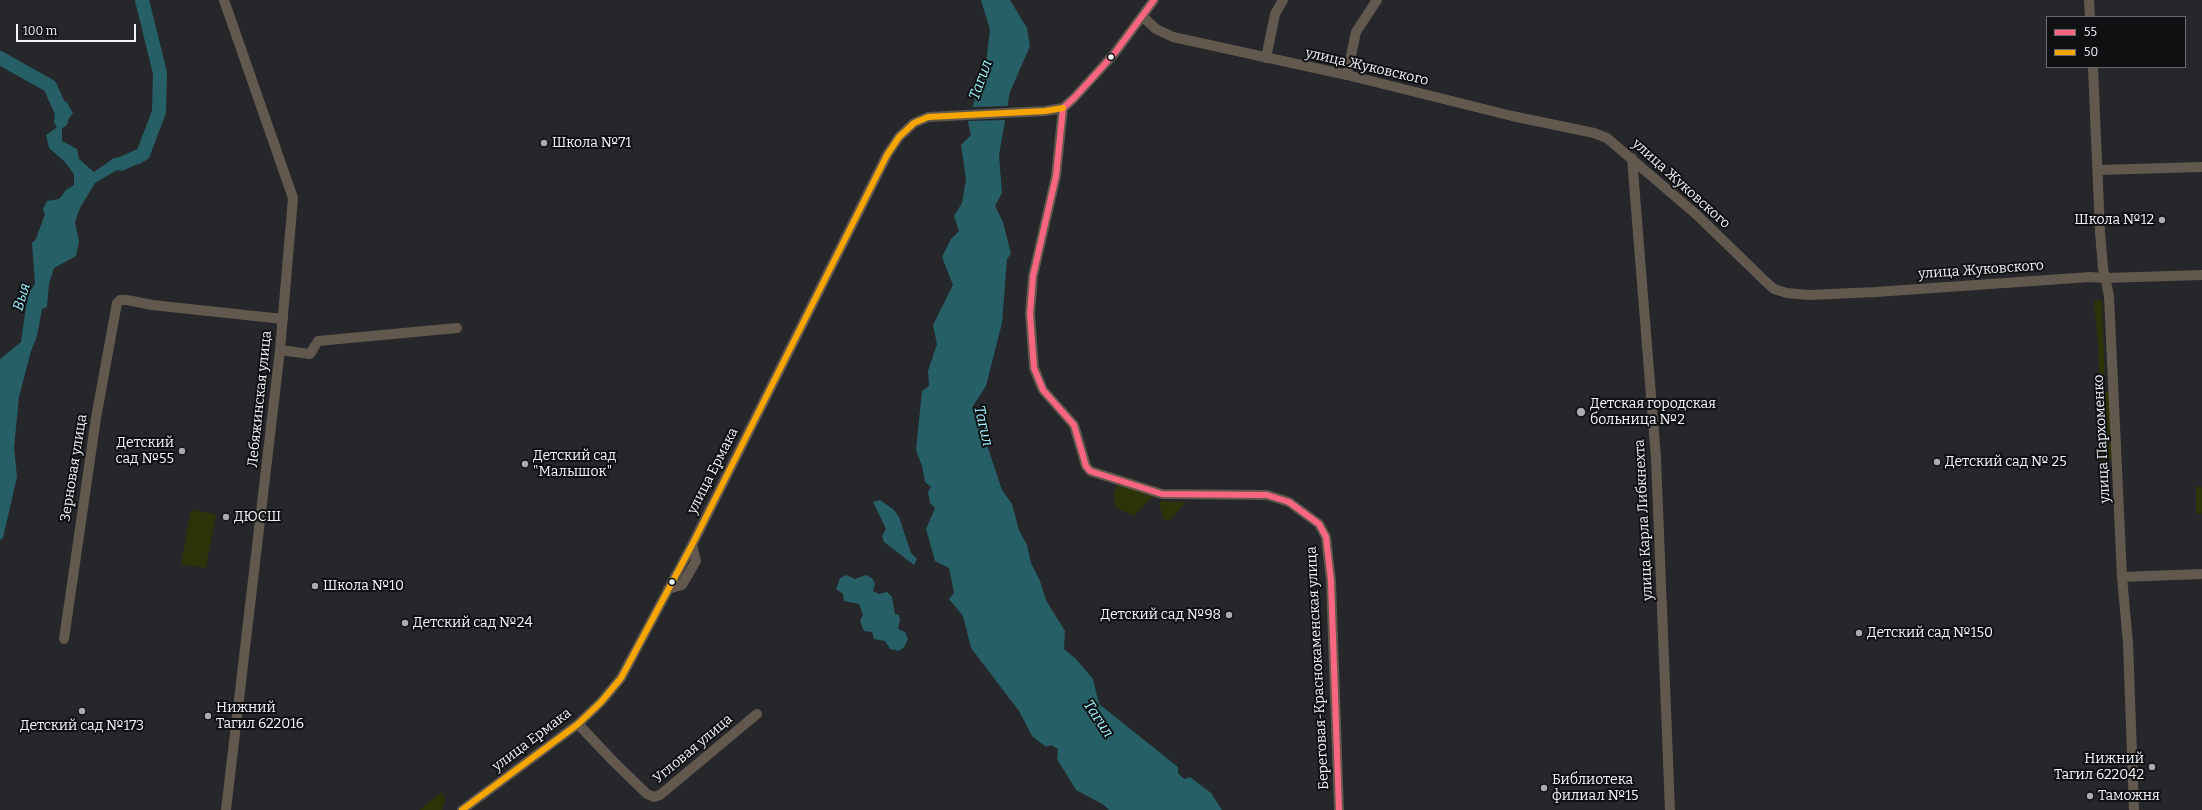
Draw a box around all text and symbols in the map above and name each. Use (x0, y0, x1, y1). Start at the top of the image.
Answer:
scale bar (18, 16, 138, 42)
legend (2046, 16, 2186, 68)
text: 100 m (23, 24, 57, 38)
text: 55 (2084, 25, 2097, 39)
street label: улица Жуковского (1304, 45, 1430, 89)
text: 50 (2084, 45, 2098, 59)
unlabelled marker (1106, 52, 1116, 62)
water label: Тагил (966, 58, 996, 102)
place label: Школа №71 (552, 135, 631, 151)
street label: улица Жуковского (1629, 136, 1733, 232)
marker: Школа №71 (539, 138, 549, 148)
place label: Школа №12 (2074, 212, 2154, 228)
marker: Школа №12 (2157, 215, 2167, 225)
street label: улица Жуковского (1918, 257, 2044, 283)
water label: Выя (9, 281, 35, 313)
street label: Лебяжинская улица (244, 330, 276, 468)
street label: улица Пархоменко (2090, 374, 2114, 504)
place label: Детская городская больница №2 (1590, 396, 1716, 428)
water label: Тагил (970, 404, 996, 448)
marker: Детская городская больница №2 (1575, 406, 1587, 418)
street label: Зерновая улица (57, 413, 91, 523)
street label: улица Ермака (684, 425, 742, 517)
place label: Детский сад №55 (115, 435, 174, 468)
street label: улица Карла Либкнехта (1631, 439, 1657, 601)
marker: Детский сад №55 (177, 446, 187, 456)
place label: Детский сад "Малышок" (533, 448, 616, 480)
place label: Детский сад № 25 (1945, 454, 2067, 470)
marker: Детский сад № 25 (1932, 457, 1942, 467)
marker: Детский сад "Малышок" (520, 459, 530, 469)
place label: ДЮСШ (234, 509, 281, 525)
marker: ДЮСШ (221, 512, 231, 522)
street label: Береговая-Краснокаменская улица (1303, 546, 1333, 790)
unlabelled marker (667, 577, 677, 587)
place label: Школа №10 (323, 578, 404, 594)
marker: Школа №10 (310, 581, 320, 591)
place label: Детский сад №98 (1101, 607, 1221, 623)
marker: Детский сад №98 (1224, 610, 1234, 620)
place label: Детский сад №24 (413, 615, 533, 631)
marker: Детский сад №24 (400, 618, 410, 628)
place label: Детский сад №150 (1867, 625, 1993, 641)
marker: Детский сад №150 (1854, 628, 1864, 638)
water label: Тагил (1079, 697, 1117, 741)
place label: Нижний Тагил 622016 (216, 700, 304, 732)
street label: улица Ермака (489, 705, 575, 775)
marker: Детский сад №173 (77, 706, 87, 716)
marker: Нижний Тагил 622016 (203, 711, 213, 721)
street label: Угловая улица (650, 711, 736, 787)
place label: Детский сад №173 (20, 718, 144, 734)
place label: Нижний Тагил 622042 (2054, 751, 2144, 784)
marker: Нижний Тагил 622042 (2147, 762, 2157, 772)
place label: Библиотека филиал №15 (1552, 772, 1638, 804)
marker: Библиотека филиал №15 (1539, 783, 1549, 793)
place label: Таможня (2098, 788, 2160, 804)
marker: Таможня (2085, 791, 2095, 801)

